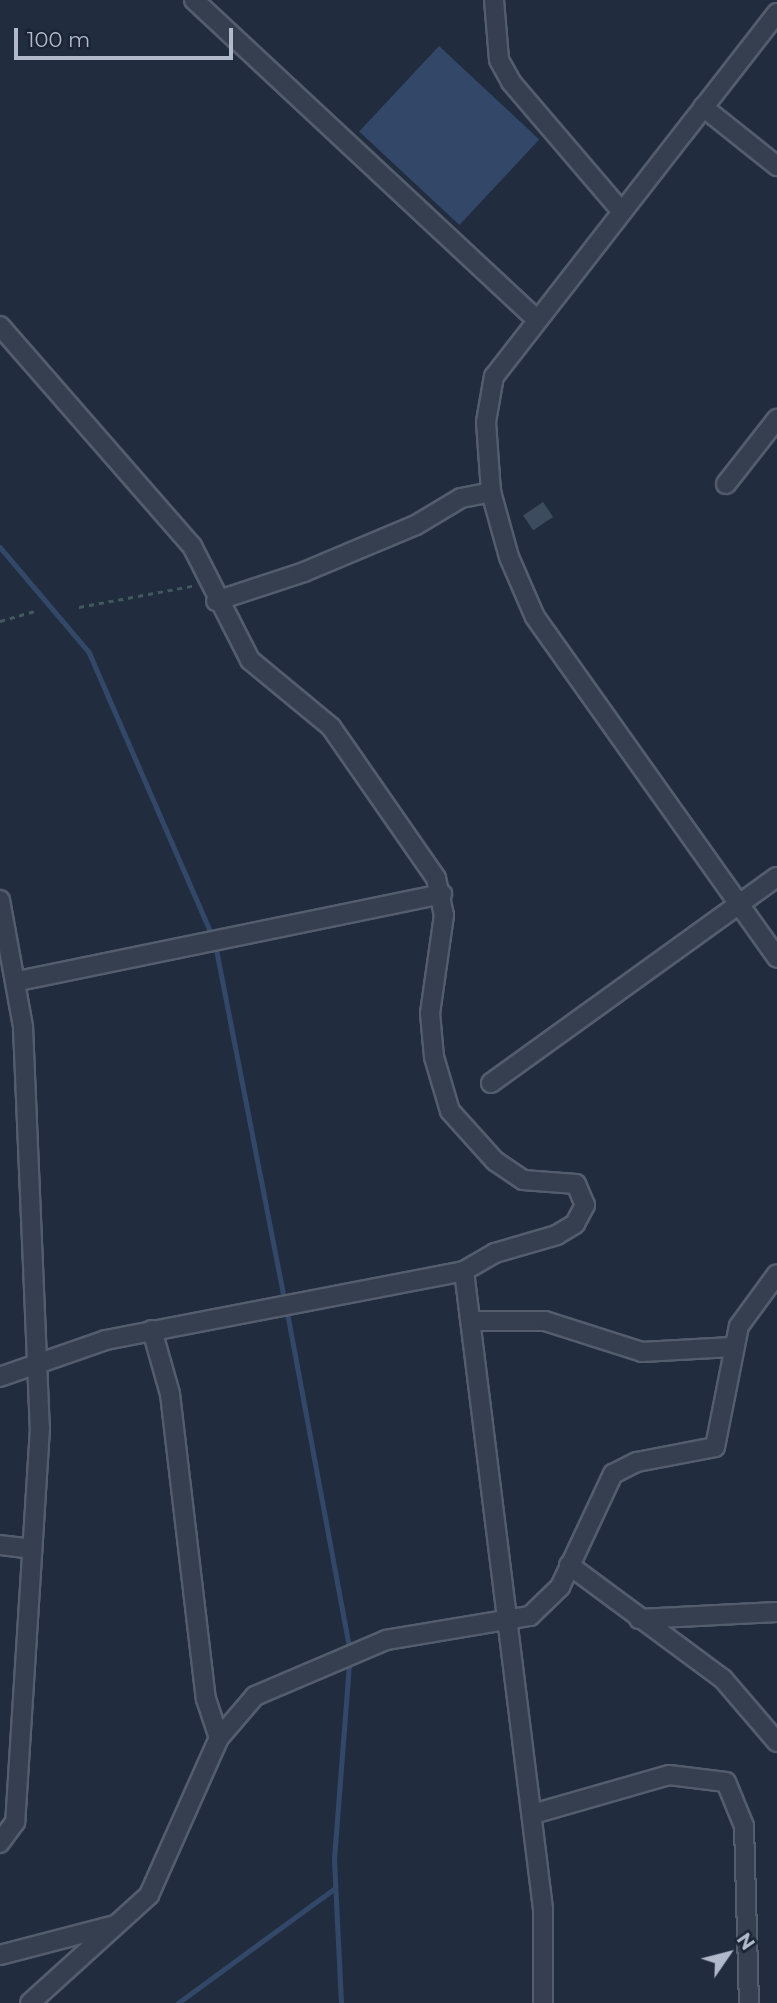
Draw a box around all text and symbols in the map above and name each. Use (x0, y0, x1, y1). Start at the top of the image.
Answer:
scale bar (18, 14, 236, 58)
text: 100 m (27, 27, 90, 52)
north arrow (693, 1919, 763, 1989)
text: N (732, 1929, 759, 1955)

